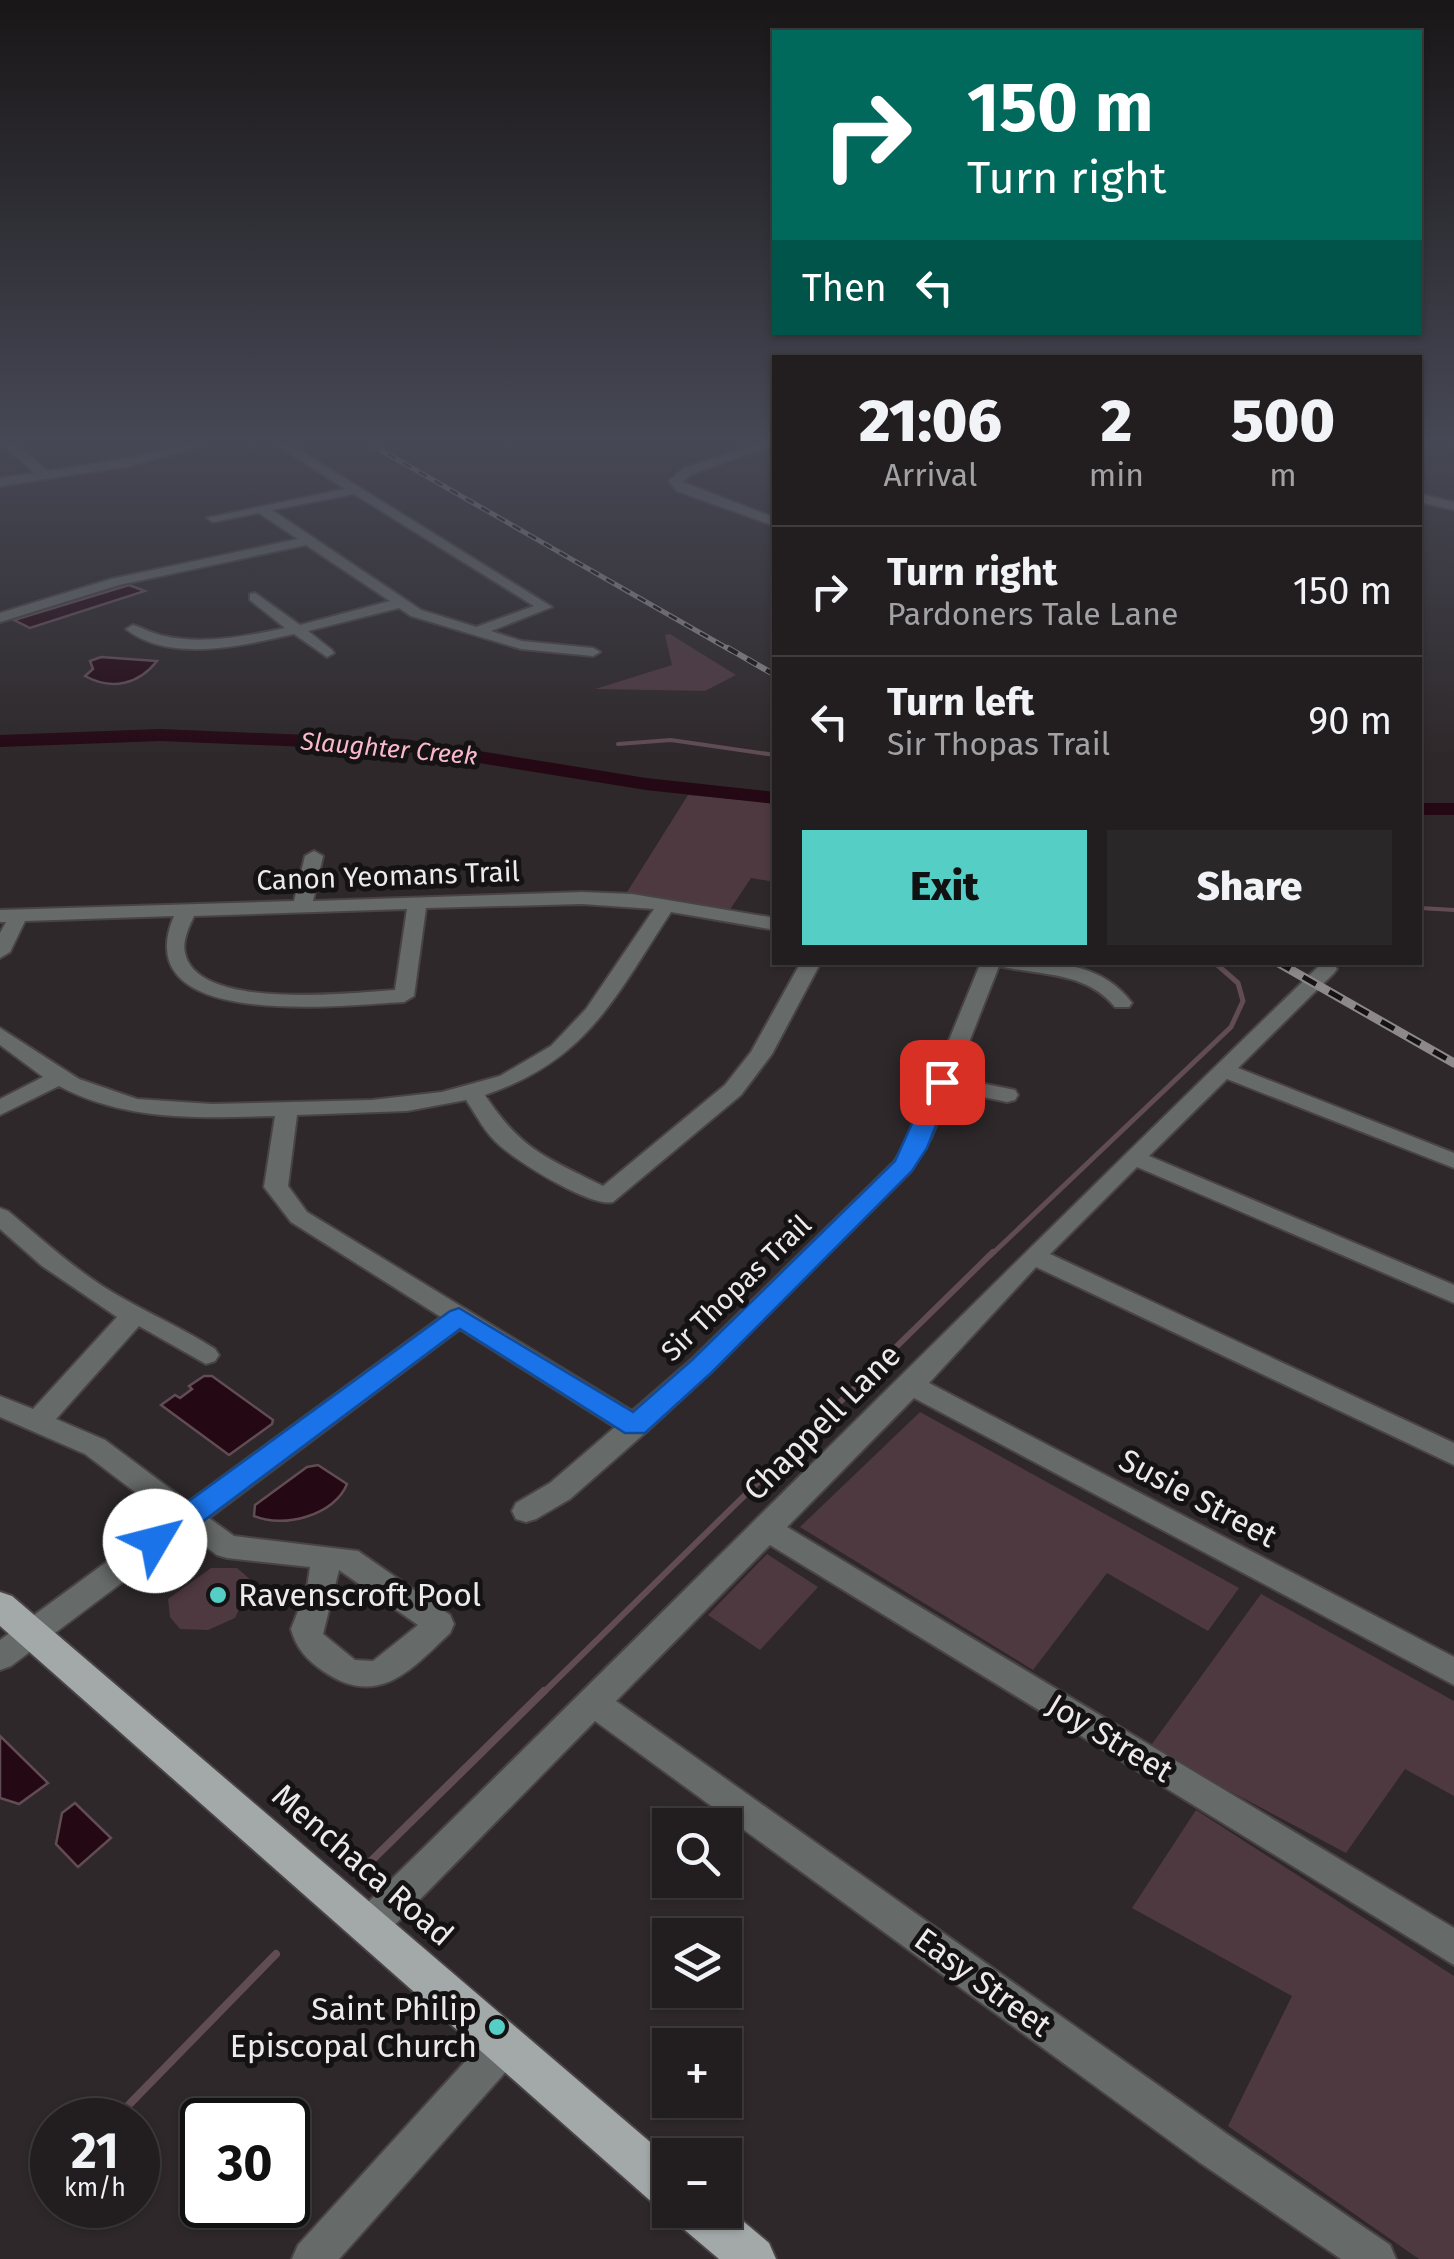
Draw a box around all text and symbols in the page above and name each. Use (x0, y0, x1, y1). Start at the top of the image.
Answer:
text: 150 m (967, 66, 1154, 150)
icon: right (802, 70, 932, 200)
text: Turn right (967, 151, 1166, 205)
icon: left (907, 260, 962, 315)
text: Then (802, 265, 887, 311)
text: 21:06 (859, 385, 1002, 457)
text: 2 (1101, 385, 1132, 457)
text: 500 (1231, 385, 1335, 457)
text: Arrival (884, 456, 977, 494)
text: min (1089, 456, 1144, 494)
text: m (1269, 456, 1297, 494)
text: Turn right (887, 549, 1057, 595)
icon: right (802, 564, 857, 619)
text: 150 m (1293, 568, 1392, 614)
text: Pardoners Tale Lane (887, 595, 1178, 633)
text: Turn left (887, 679, 1034, 725)
icon: left (802, 694, 857, 749)
text: 90 m (1308, 698, 1392, 744)
text: Sir Thopas Trail (887, 725, 1110, 763)
water label: Slaughter Creek (298, 726, 479, 772)
button: Exit (802, 830, 1087, 945)
button: Share (1107, 830, 1392, 945)
street label: Canon Yeomans Trail (256, 855, 520, 897)
pin (900, 1040, 985, 1125)
icon: arrive (915, 1055, 970, 1110)
street label: Sir Thopas Trail (654, 1208, 818, 1368)
street label: Chappell Lane (736, 1336, 908, 1508)
street label: Susie Street (1113, 1441, 1284, 1556)
position arrow (103, 1489, 207, 1593)
place label: Ravenscroft Pool (238, 1576, 481, 1614)
marker: Ravenscroft Pool (207, 1584, 229, 1606)
street label: Joy Street (1040, 1686, 1180, 1790)
street label: Menchaca Road (265, 1776, 461, 1954)
map controls (652, 1808, 742, 2228)
button: search (652, 1808, 742, 1898)
button: layers (652, 1918, 742, 2008)
street label: Easy Street (907, 1920, 1059, 2044)
place label: Saint Philip Episcopal Church (230, 1990, 477, 2065)
marker: Saint Philip Episcopal Church (486, 2016, 508, 2038)
button: + (652, 2028, 742, 2118)
speed limit sign: 30 (180, 2098, 310, 2228)
text: 21 (71, 2121, 119, 2181)
button: − (652, 2138, 742, 2228)
text: km/h (64, 2173, 126, 2203)

